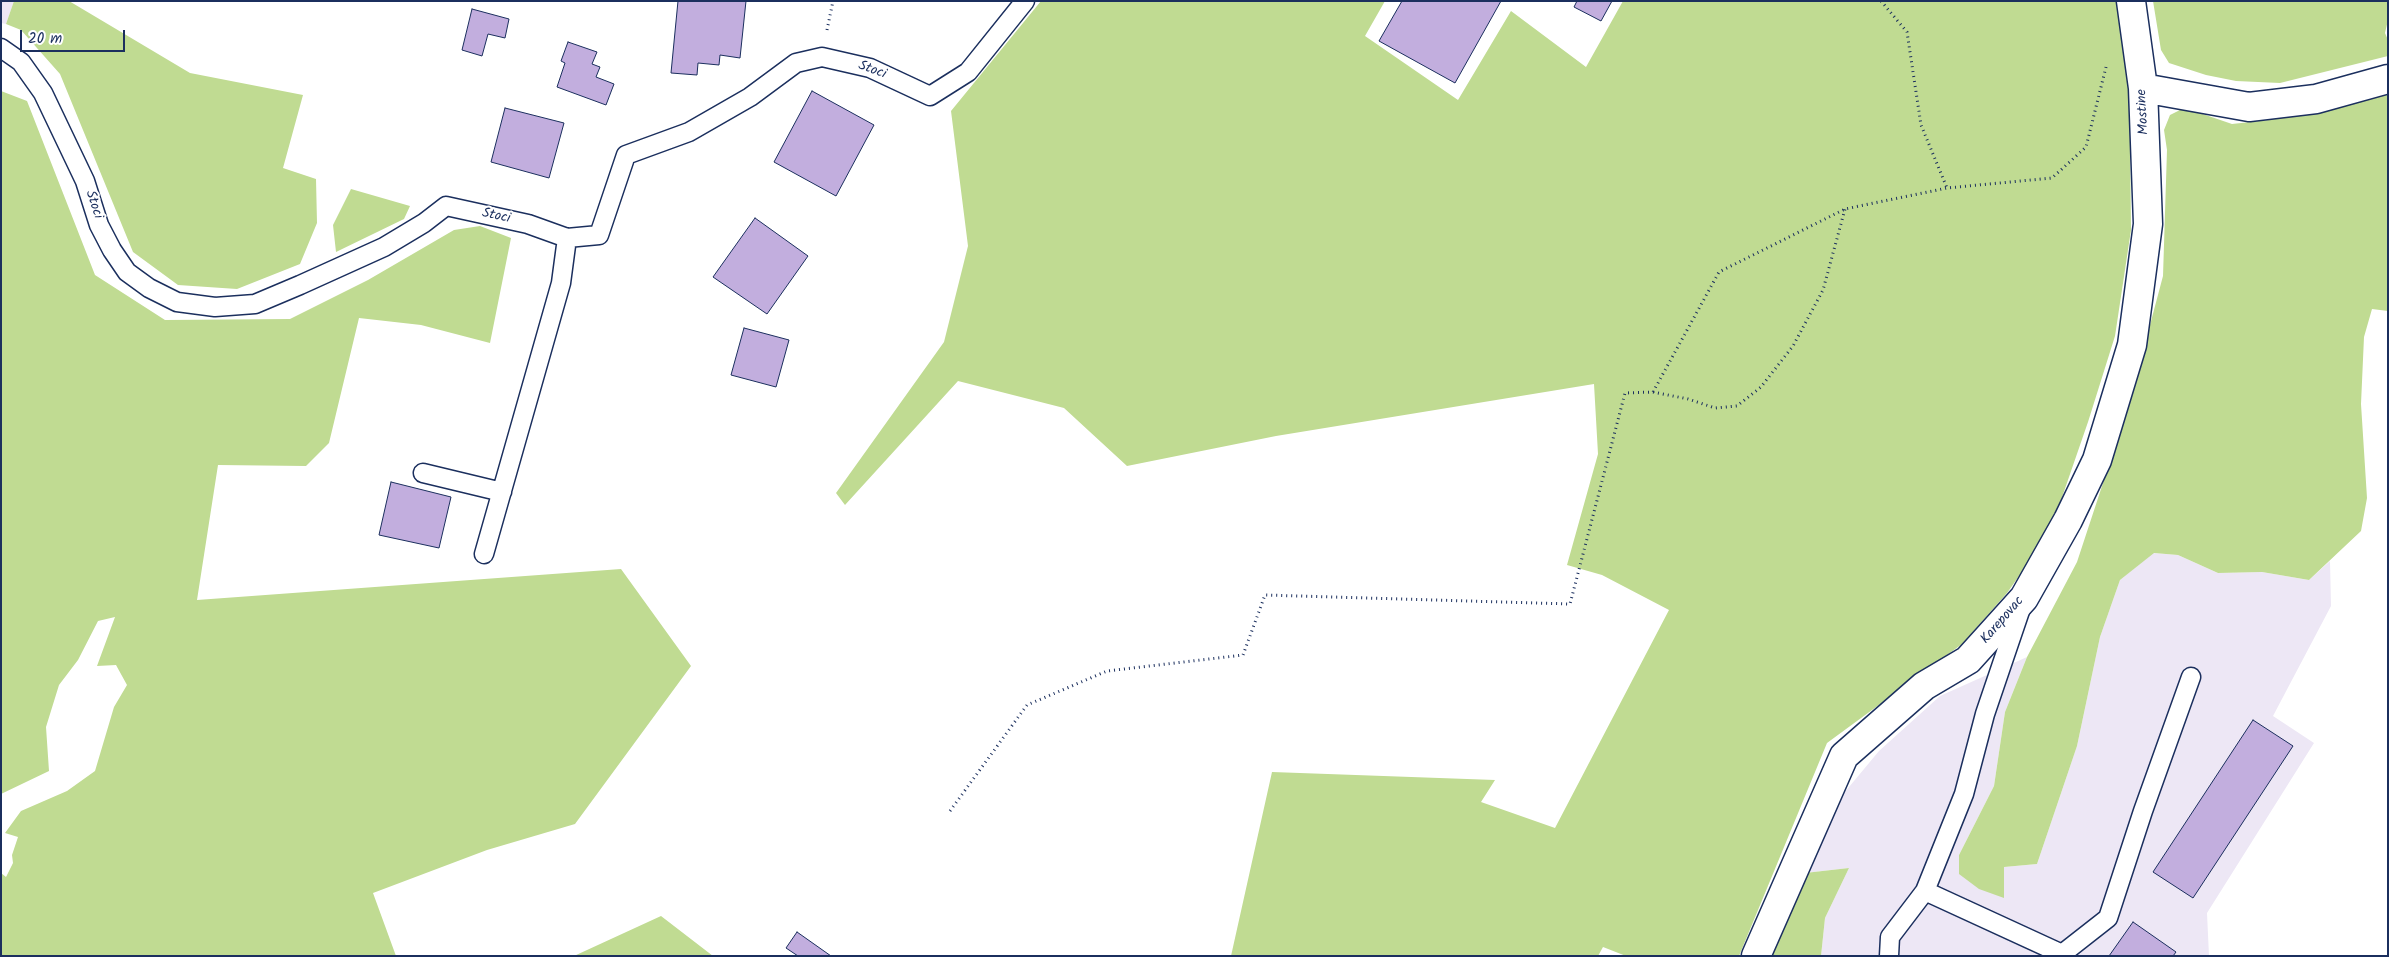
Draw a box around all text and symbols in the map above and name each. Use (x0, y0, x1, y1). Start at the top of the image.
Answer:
scale bar (22, 20, 128, 52)
text: 20 m (28, 27, 62, 51)
street label: Stoci (856, 58, 888, 84)
street label: Mostine (2134, 89, 2154, 135)
street label: Stoci (81, 189, 105, 221)
street label: Stoci (480, 206, 512, 228)
street label: Karepovac (1978, 594, 2028, 648)

